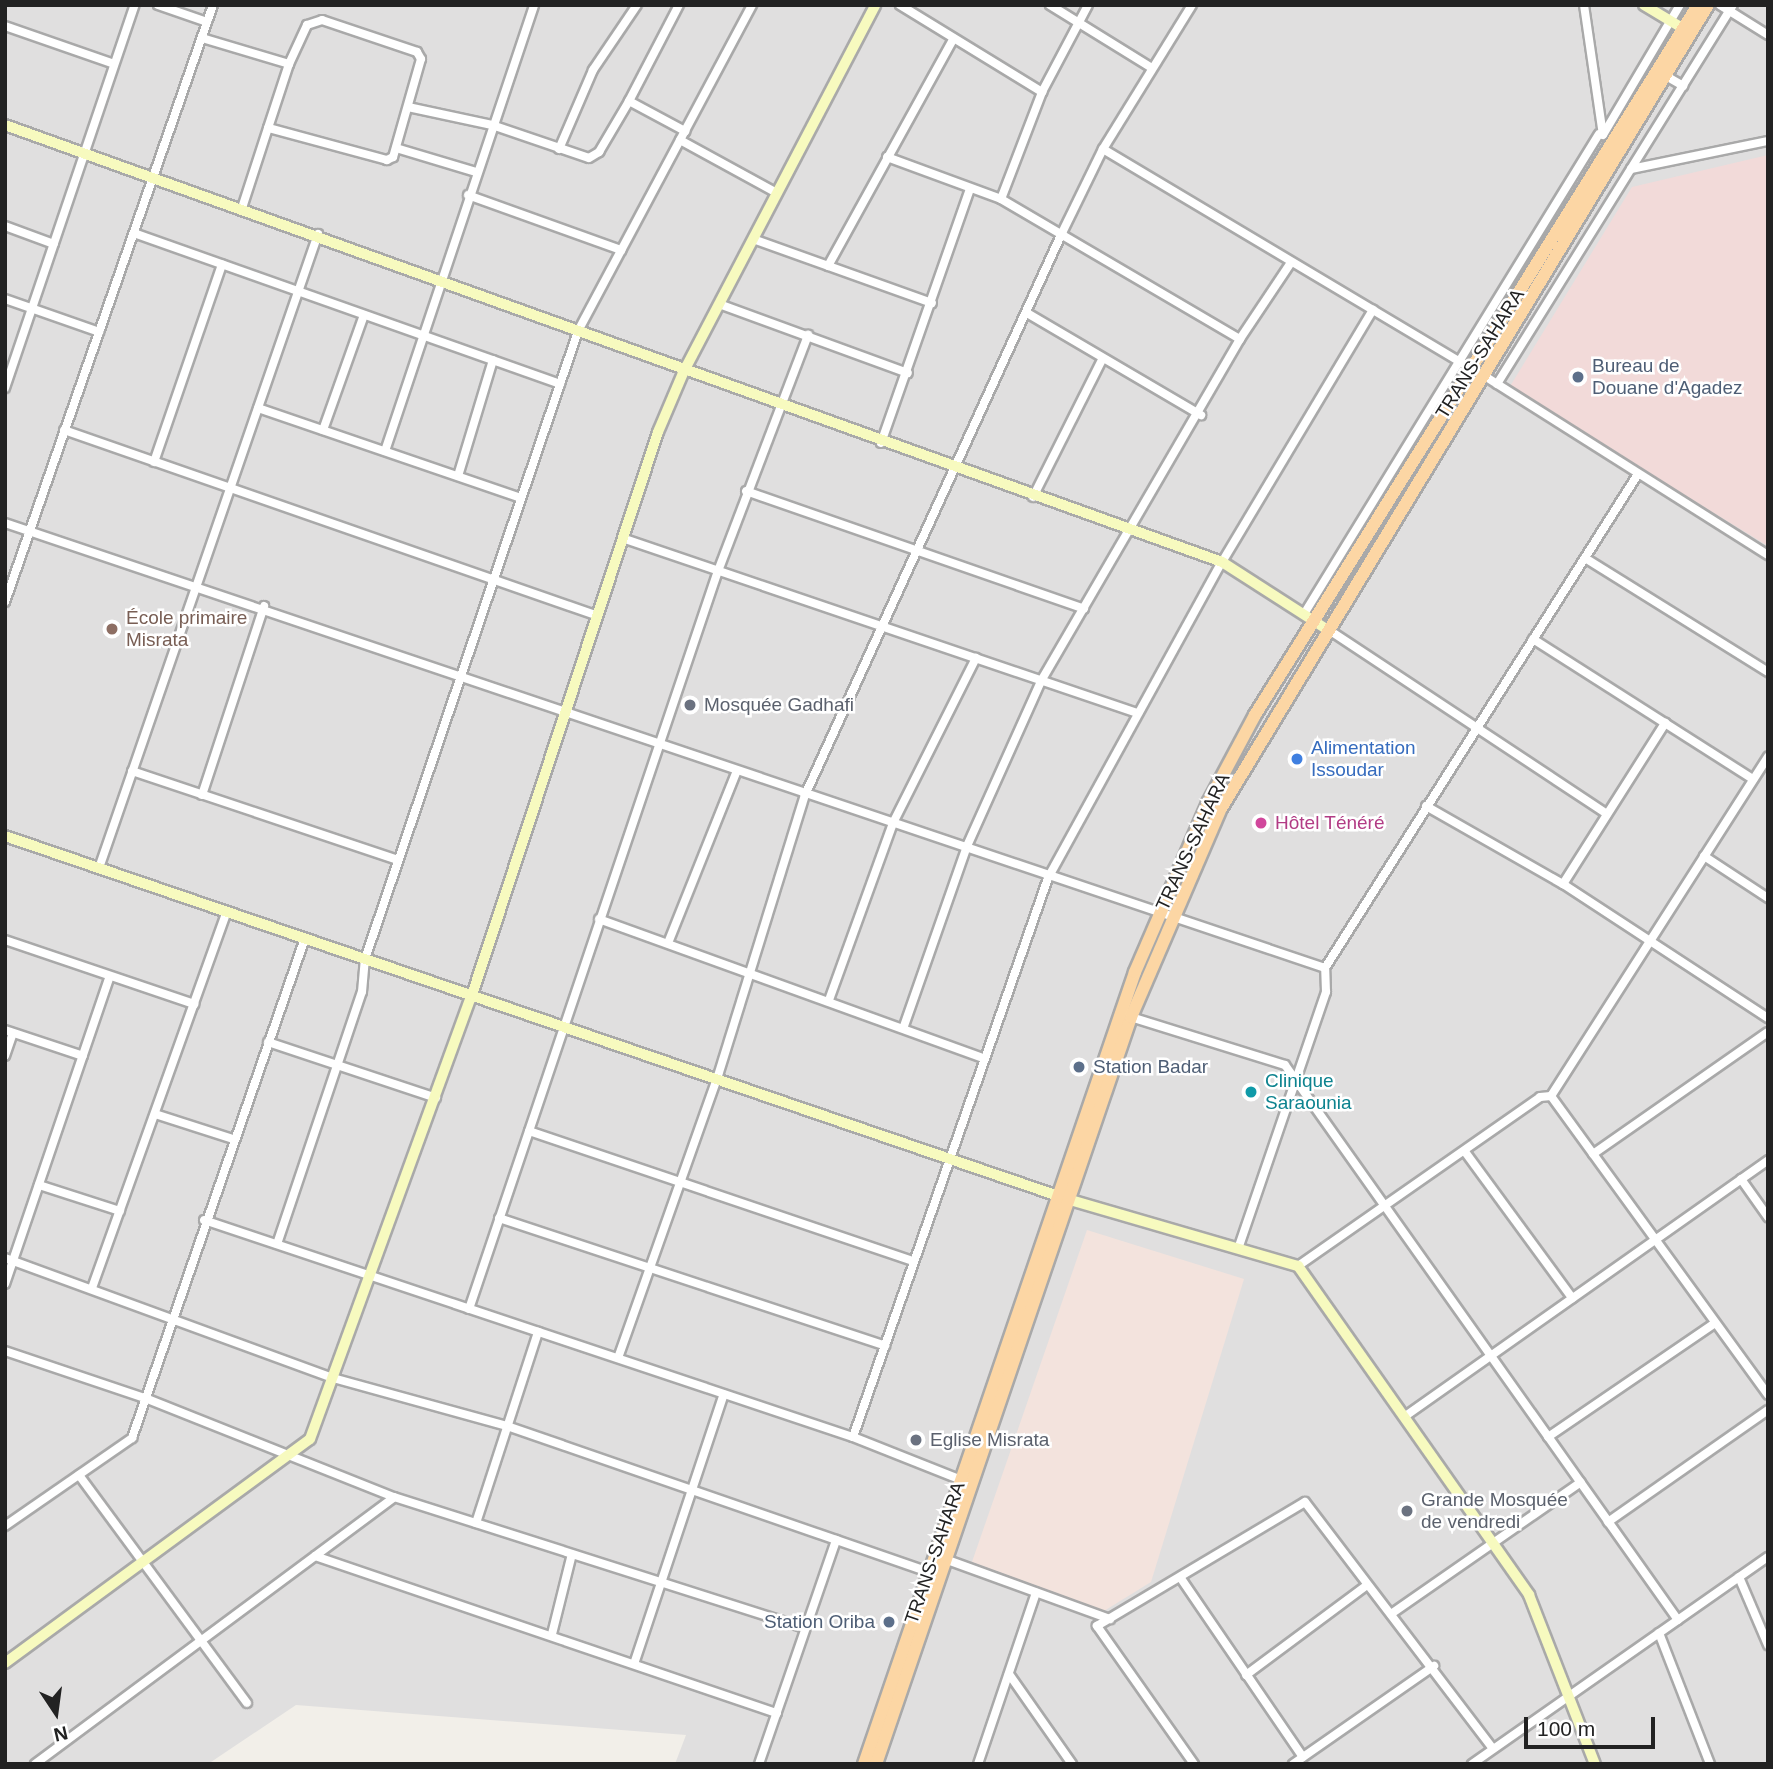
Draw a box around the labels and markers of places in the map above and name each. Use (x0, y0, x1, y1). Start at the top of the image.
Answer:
place label: Bureau de Douane d'Agadez (1592, 355, 1742, 399)
marker: Bureau de Douane d'Agadez (1570, 369, 1586, 385)
place label: École primaire Misrata (126, 607, 247, 651)
marker: École primaire Misrata (104, 621, 120, 637)
place label: Mosquée Gadhafi (704, 694, 854, 716)
marker: Mosquée Gadhafi (682, 697, 698, 713)
place label: Alimentation Issoudar (1311, 737, 1416, 781)
marker: Alimentation Issoudar (1289, 751, 1305, 767)
place label: Hôtel Ténéré (1275, 812, 1385, 834)
marker: Hôtel Ténéré (1253, 815, 1269, 831)
place label: Station Badar (1093, 1056, 1208, 1078)
marker: Station Badar (1071, 1059, 1087, 1075)
place label: Clinique Saraounia (1265, 1070, 1352, 1114)
marker: Clinique Saraounia (1243, 1084, 1259, 1100)
place label: Eglise Misrata (930, 1429, 1049, 1451)
marker: Eglise Misrata (908, 1432, 924, 1448)
place label: Grande Mosquée de vendredi (1421, 1489, 1568, 1533)
marker: Grande Mosquée de vendredi (1399, 1503, 1415, 1519)
place label: Station Oriba (764, 1611, 875, 1633)
marker: Station Oriba (881, 1614, 897, 1630)

